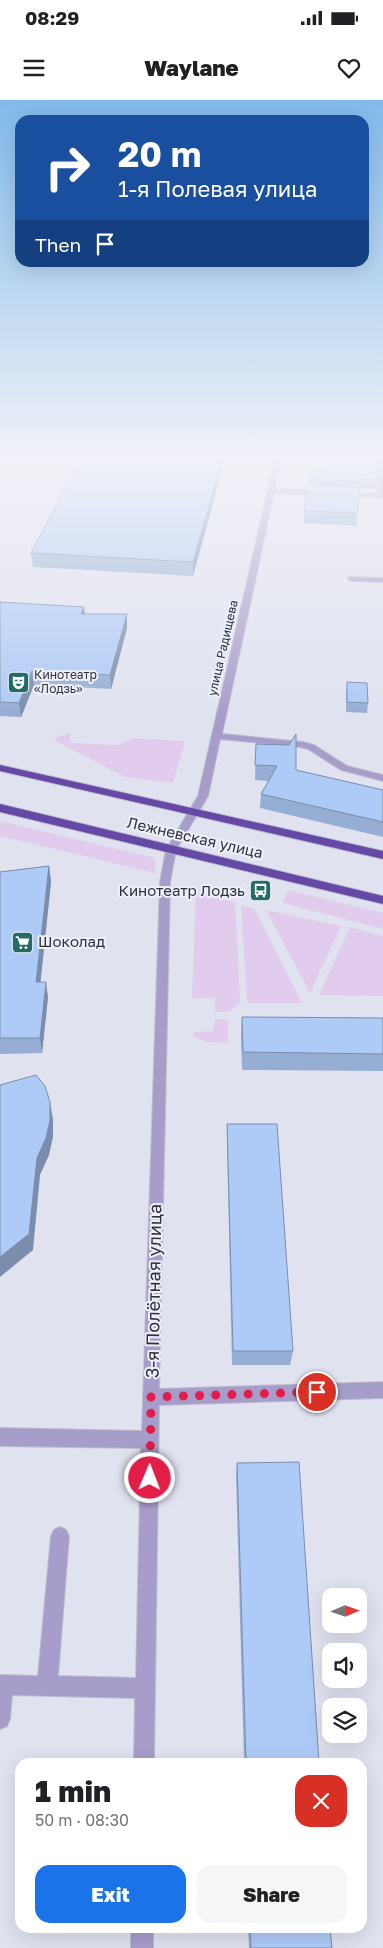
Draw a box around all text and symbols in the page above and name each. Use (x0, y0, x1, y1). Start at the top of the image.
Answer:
text: 08:29 (25, 6, 79, 29)
icon: menu (20, 54, 48, 82)
text: Waylane (144, 54, 239, 81)
icon: heart (335, 54, 363, 82)
text: 20 m (118, 133, 201, 175)
icon: right (35, 135, 100, 200)
text: 1-я Полевая улица (118, 175, 318, 202)
icon: arrive (91, 230, 119, 258)
text: Then (35, 233, 81, 256)
street label: улица Радищева (204, 598, 241, 697)
place label: Кинотеатр «Лодзь» (34, 667, 97, 696)
theatre icon: Кинотеатр «Лодзь» (6, 670, 30, 694)
street label: Лежневская улица (126, 813, 265, 861)
bus stop icon: Кинотеатр Лодзь (249, 879, 273, 903)
place label: Кинотеатр Лодзь (118, 881, 245, 899)
supermarket icon: Шоколад (10, 930, 34, 954)
place label: Шоколад (38, 932, 105, 950)
street label: 3-я Полётная улица (140, 1204, 166, 1378)
pin (296, 1371, 338, 1413)
icon: arrive (303, 1378, 331, 1406)
position arrow (123, 1451, 175, 1503)
north arrow (322, 1588, 368, 1632)
map controls (322, 1588, 367, 1743)
button: sound (322, 1643, 367, 1688)
button: layers (322, 1698, 367, 1743)
text: 1 min (35, 1773, 111, 1809)
button: close (295, 1775, 347, 1827)
text: 50 m · 08:30 (35, 1810, 129, 1830)
button: Exit (35, 1865, 186, 1923)
button: Share (196, 1865, 347, 1923)

